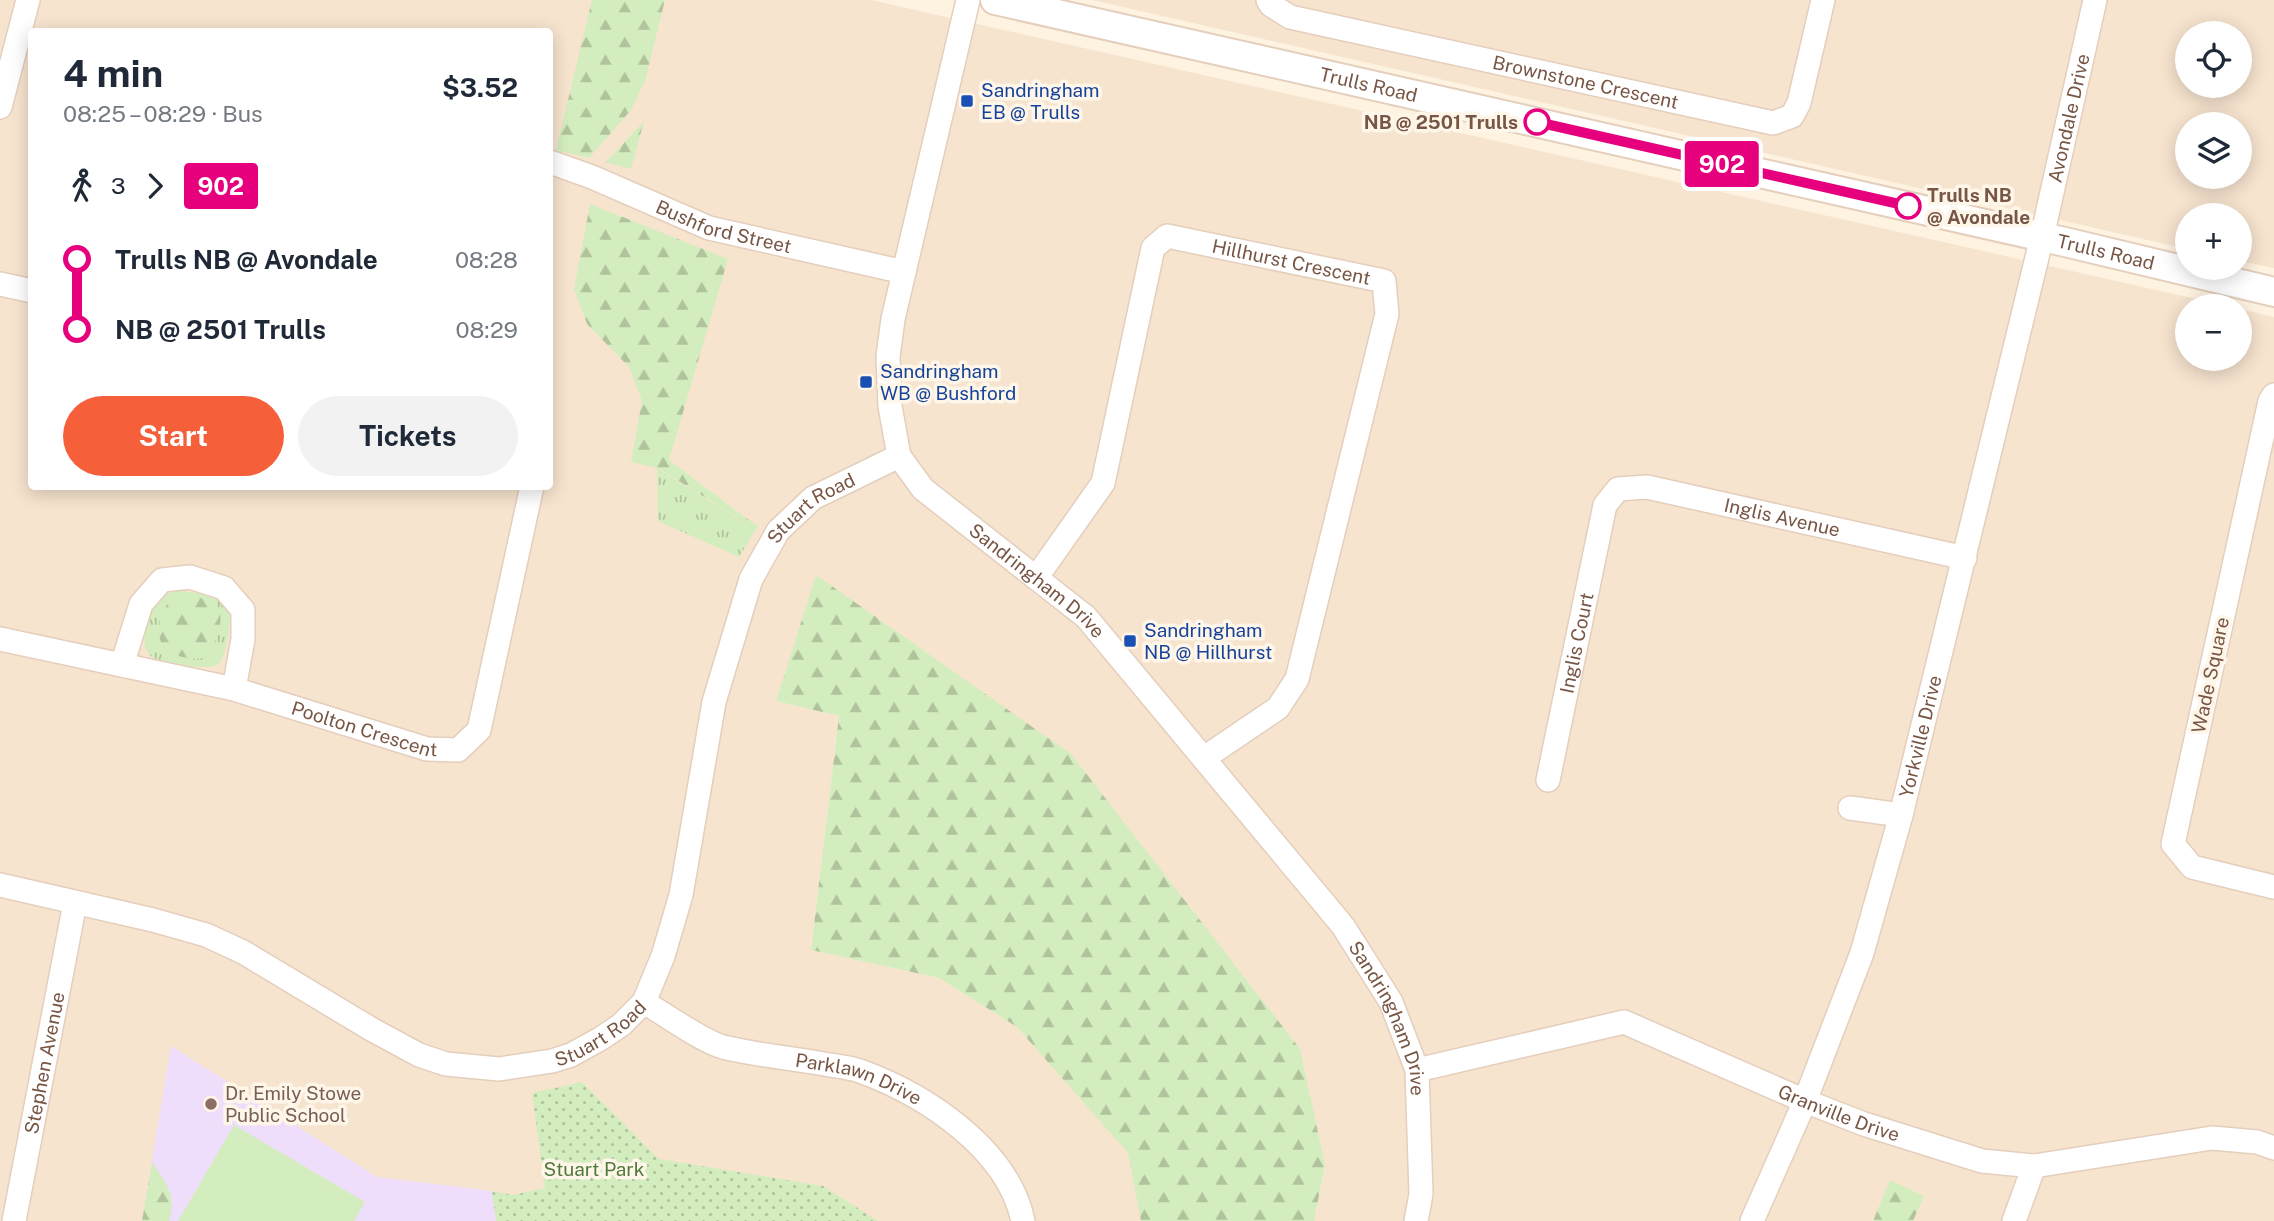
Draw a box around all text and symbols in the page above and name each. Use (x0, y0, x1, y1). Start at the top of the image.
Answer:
map controls (2175, 21, 2252, 371)
button: locate (2175, 21, 2252, 98)
text: 4 min (63, 51, 163, 96)
street label: Brownstone Crescent (1491, 51, 1681, 113)
street label: Avondale Drive (2044, 52, 2094, 185)
street label: Trulls Road (1318, 63, 1419, 106)
text: $3.52 (442, 72, 518, 103)
place label: Sandringham EB @ Trulls (981, 79, 1100, 123)
marker: Sandringham EB @ Trulls (959, 93, 975, 109)
text: 08:25 – 08:29 · Bus (63, 100, 263, 127)
marker: NB @ 2501 Trulls (1524, 109, 1550, 135)
place label: NB @ 2501 Trulls (1364, 111, 1518, 133)
button: layers (2175, 112, 2252, 189)
line badge: 902 (1682, 141, 1762, 187)
text: 902 (1699, 150, 1745, 178)
icon: walk (63, 167, 101, 205)
icon: forward (136, 167, 174, 205)
text: 3 (111, 172, 126, 199)
text: 902 (198, 172, 244, 200)
place label: Trulls NB @ Avondale (1927, 184, 2030, 228)
marker: Trulls NB @ Avondale (1895, 193, 1921, 219)
street label: Bushford Street (653, 195, 794, 257)
button: + (2175, 203, 2252, 280)
street label: Trulls Road (2055, 230, 2157, 274)
street label: Hillhurst Crescent (1210, 235, 1373, 289)
text: Trulls NB @ Avondale (115, 244, 378, 275)
text: 08:28 (455, 246, 518, 273)
button: − (2175, 294, 2252, 371)
text: NB @ 2501 Trulls (115, 314, 326, 345)
text: 08:29 (455, 316, 518, 343)
place label: Sandringham WB @ Bushford (880, 360, 1016, 404)
marker: Sandringham WB @ Bushford (858, 374, 874, 390)
button: Start (63, 396, 284, 476)
button: Tickets (298, 396, 518, 476)
street label: Stuart Road (762, 468, 858, 547)
street label: Inglis Avenue (1722, 494, 1842, 541)
street label: Sandringham Drive (965, 519, 1109, 642)
street label: Inglis Court (1555, 591, 1598, 695)
street label: Wade Square (2187, 615, 2233, 735)
place label: Sandringham NB @ Hillhurst (1144, 619, 1273, 663)
marker: Sandringham NB @ Hillhurst (1122, 633, 1138, 649)
street label: Yorkville Drive (1895, 673, 1946, 800)
street label: Poolton Crescent (289, 697, 438, 760)
street label: Sandringham Drive (1344, 937, 1429, 1096)
street label: Stephen Avenue (20, 990, 69, 1136)
street label: Stuart Road (552, 996, 650, 1071)
street label: Parklawn Drive (794, 1049, 926, 1109)
street label: Granville Drive (1775, 1080, 1902, 1145)
place label: Dr. Emily Stowe Public School (225, 1082, 361, 1126)
marker: Dr. Emily Stowe Public School (203, 1096, 219, 1112)
park label: Stuart Park (544, 1158, 645, 1180)

